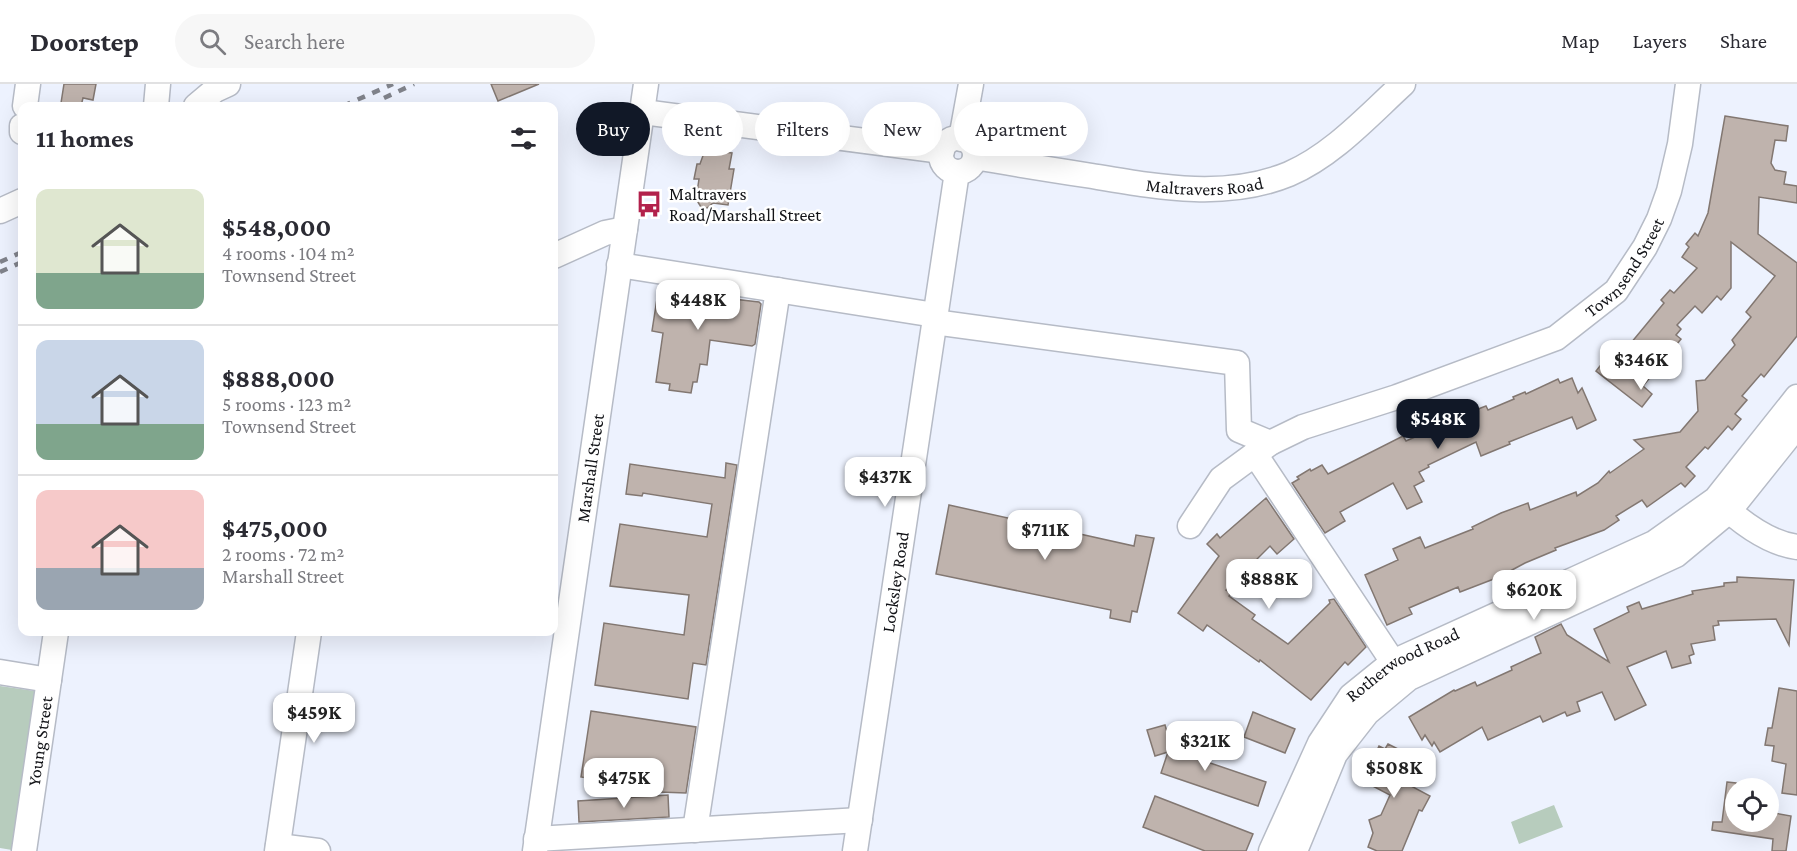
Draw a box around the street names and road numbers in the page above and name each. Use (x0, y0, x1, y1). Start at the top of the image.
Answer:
street label: Maltravers Road (1145, 173, 1266, 199)
street label: Townsend Street (1581, 214, 1668, 321)
street label: Marshall Street (573, 411, 608, 524)
street label: Locksley Road (878, 530, 913, 634)
street label: Rotherwood Road (1342, 623, 1463, 706)
street label: Young Street (24, 694, 57, 788)

